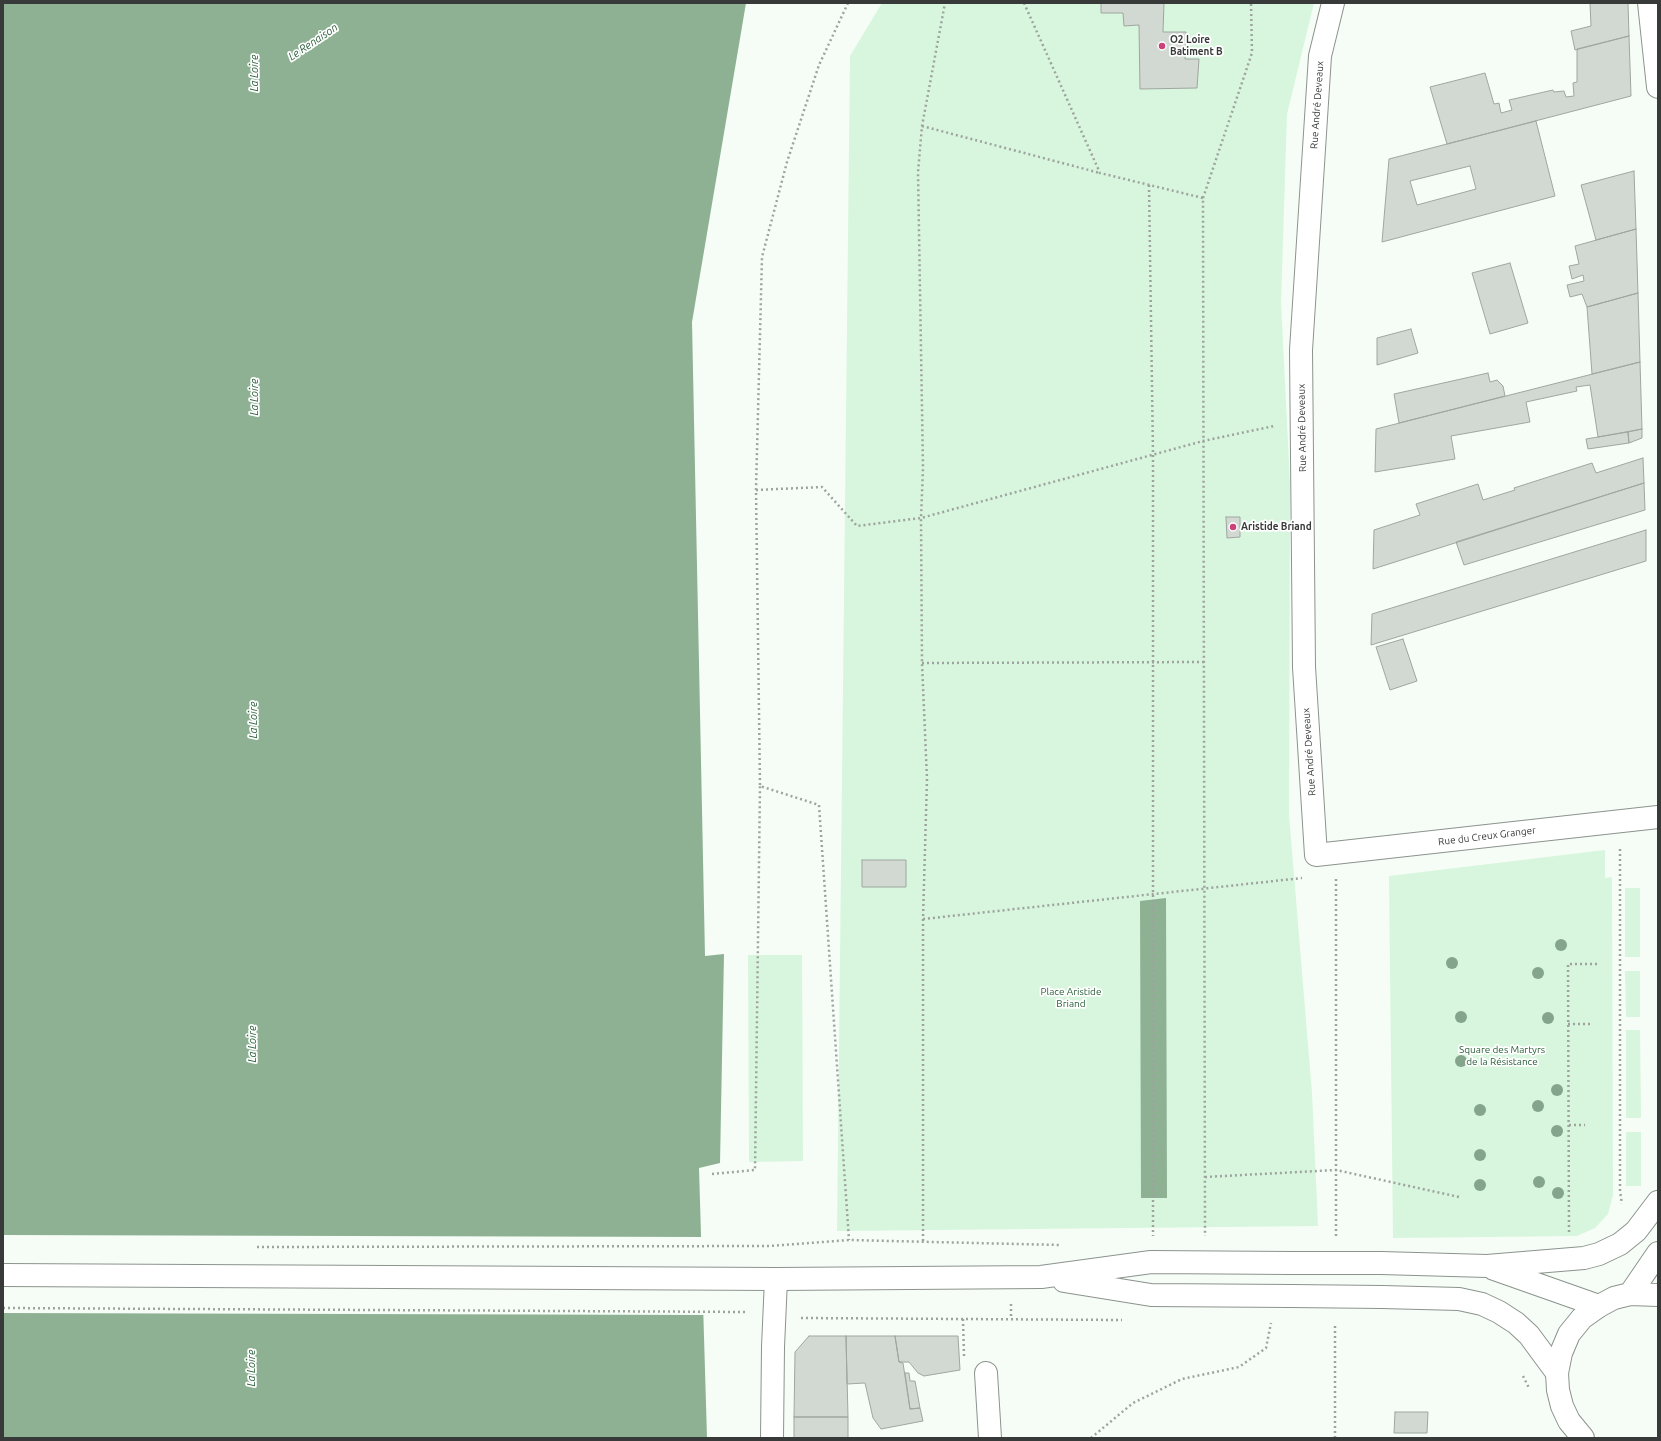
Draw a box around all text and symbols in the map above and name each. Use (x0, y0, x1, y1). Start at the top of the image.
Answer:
water label: Le Renaison (286, 21, 340, 63)
place label: O2 Loire Batiment B (1170, 34, 1223, 58)
marker: O2 Loire Batiment B (1157, 41, 1167, 51)
water label: La Loire (247, 55, 261, 91)
street label: Rue André Deveaux (1308, 61, 1326, 149)
water label: La Loire (247, 379, 261, 415)
street label: Rue André Deveaux (1295, 384, 1309, 472)
place label: Aristide Briand (1241, 521, 1312, 533)
marker: Aristide Briand (1228, 522, 1238, 532)
water label: La Loire (246, 702, 260, 738)
street label: Rue André Deveaux (1300, 708, 1318, 796)
street label: Rue du Creux Granger (1437, 824, 1537, 848)
park label: Place Aristide Briand (1041, 986, 1101, 1010)
water label: La Loire (245, 1026, 259, 1062)
park label: Square des Martyrs de la Résistance (1459, 1044, 1545, 1068)
water label: La Loire (244, 1350, 258, 1386)

